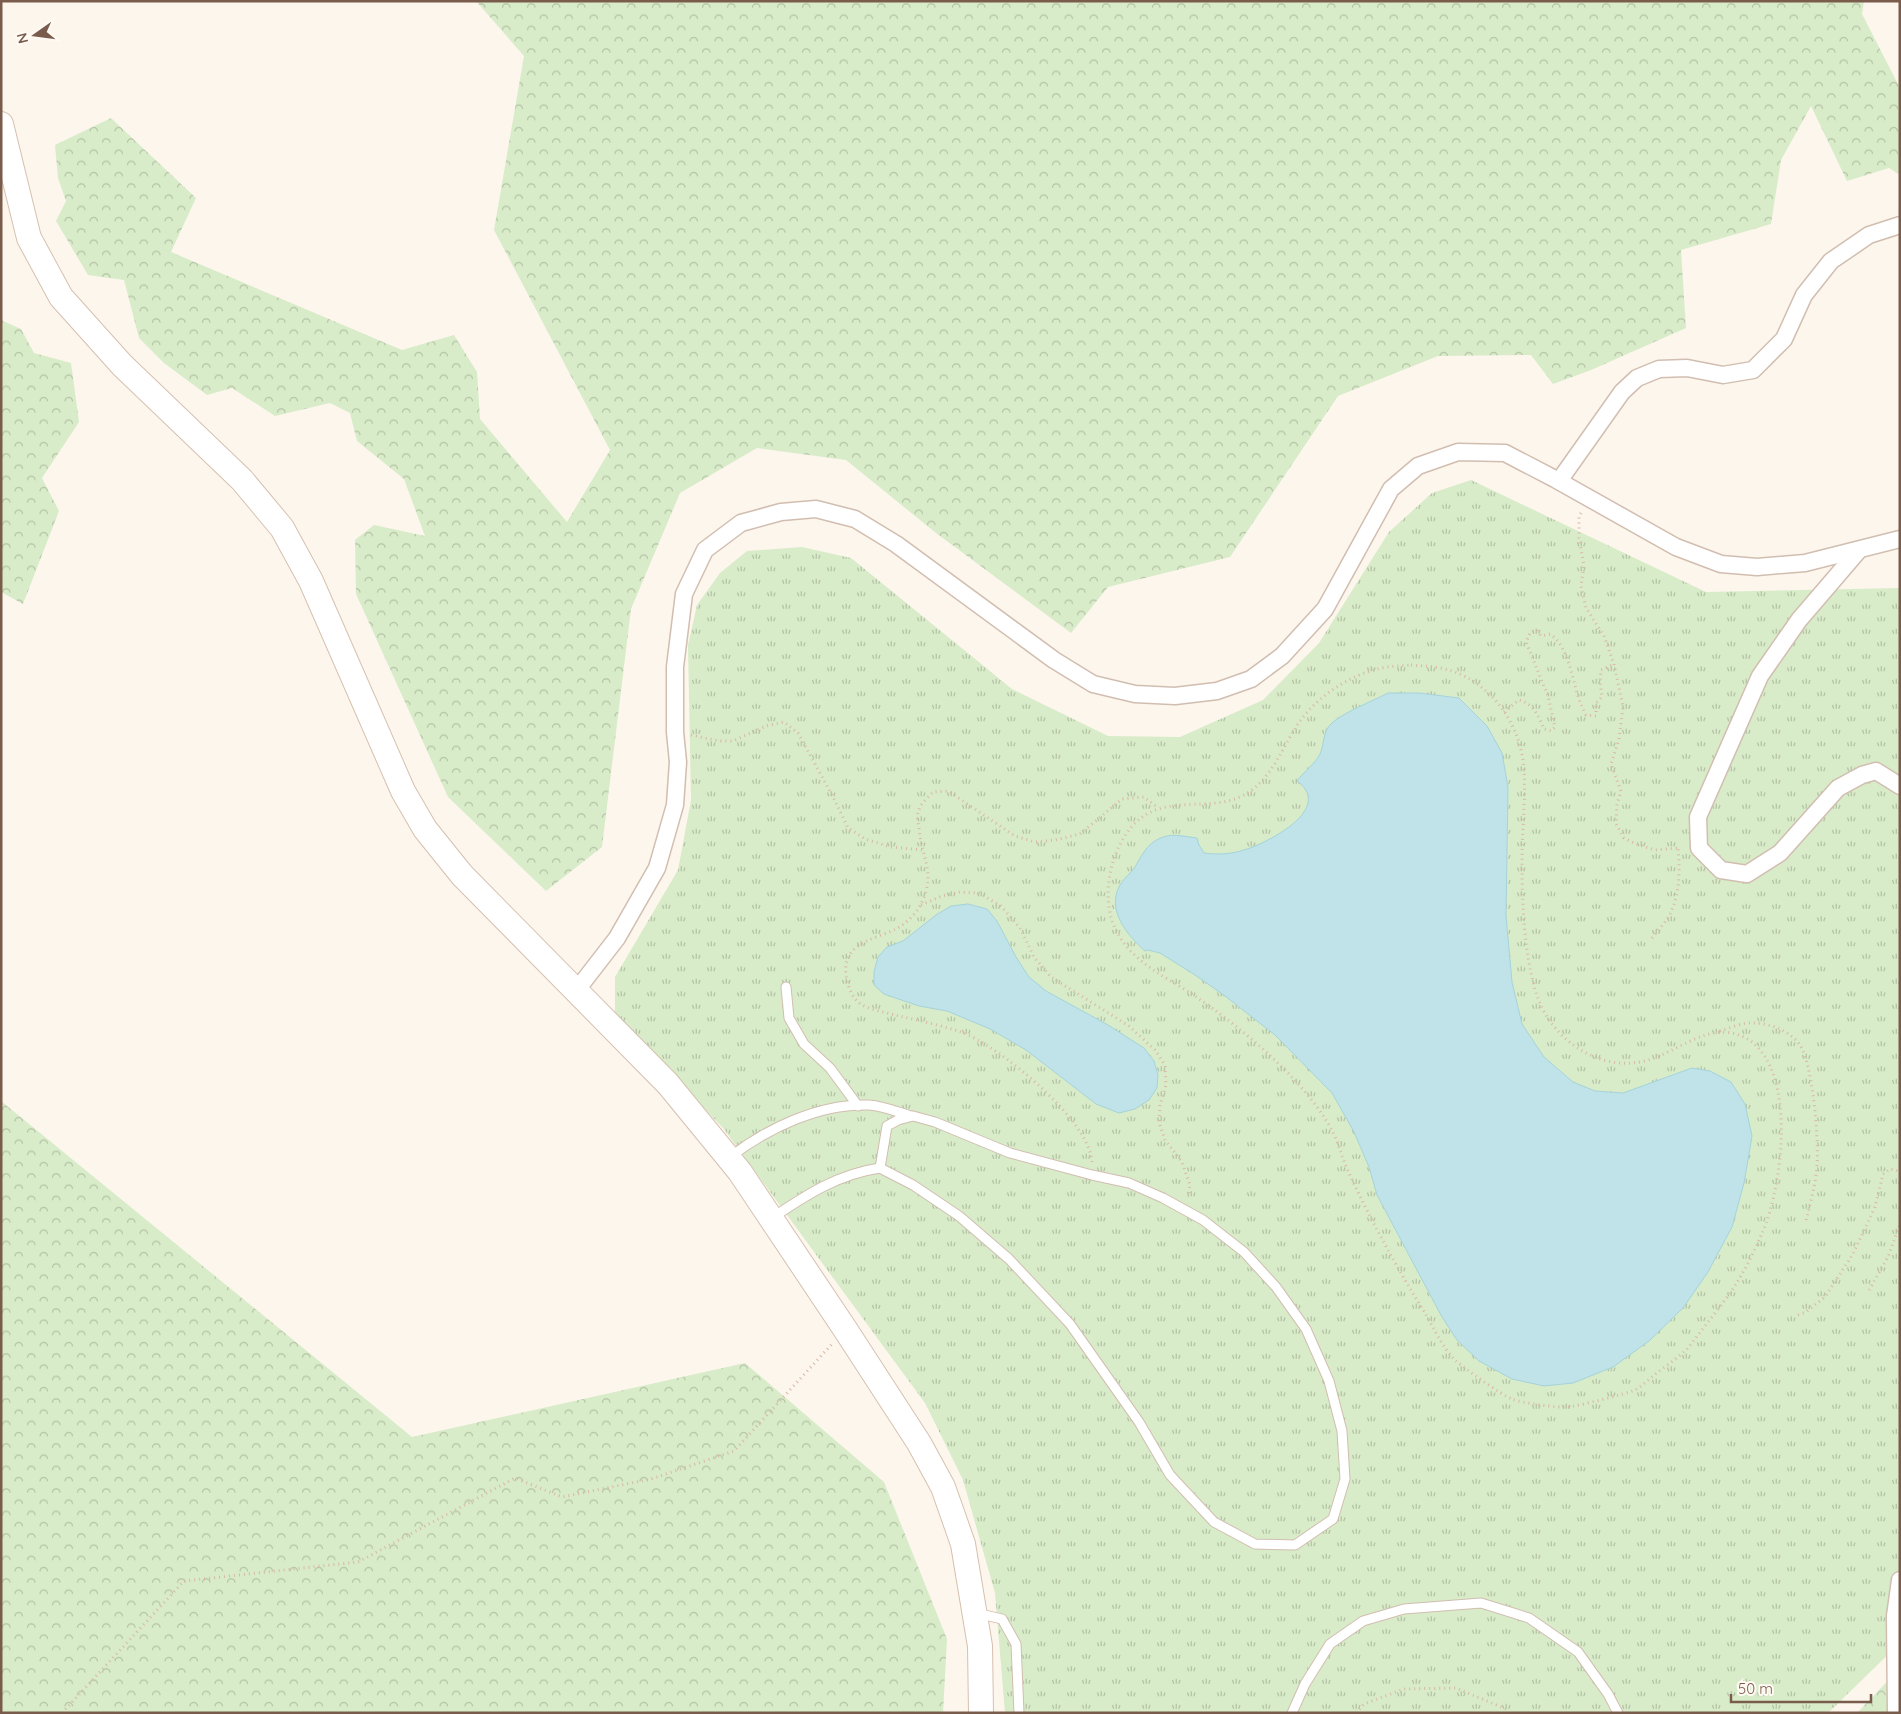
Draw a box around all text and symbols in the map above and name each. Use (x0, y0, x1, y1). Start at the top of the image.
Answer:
north arrow (10, 10, 60, 60)
text: N (12, 31, 32, 45)
scale bar (1731, 1672, 1871, 1704)
text: 50 m (1738, 1679, 1773, 1698)

